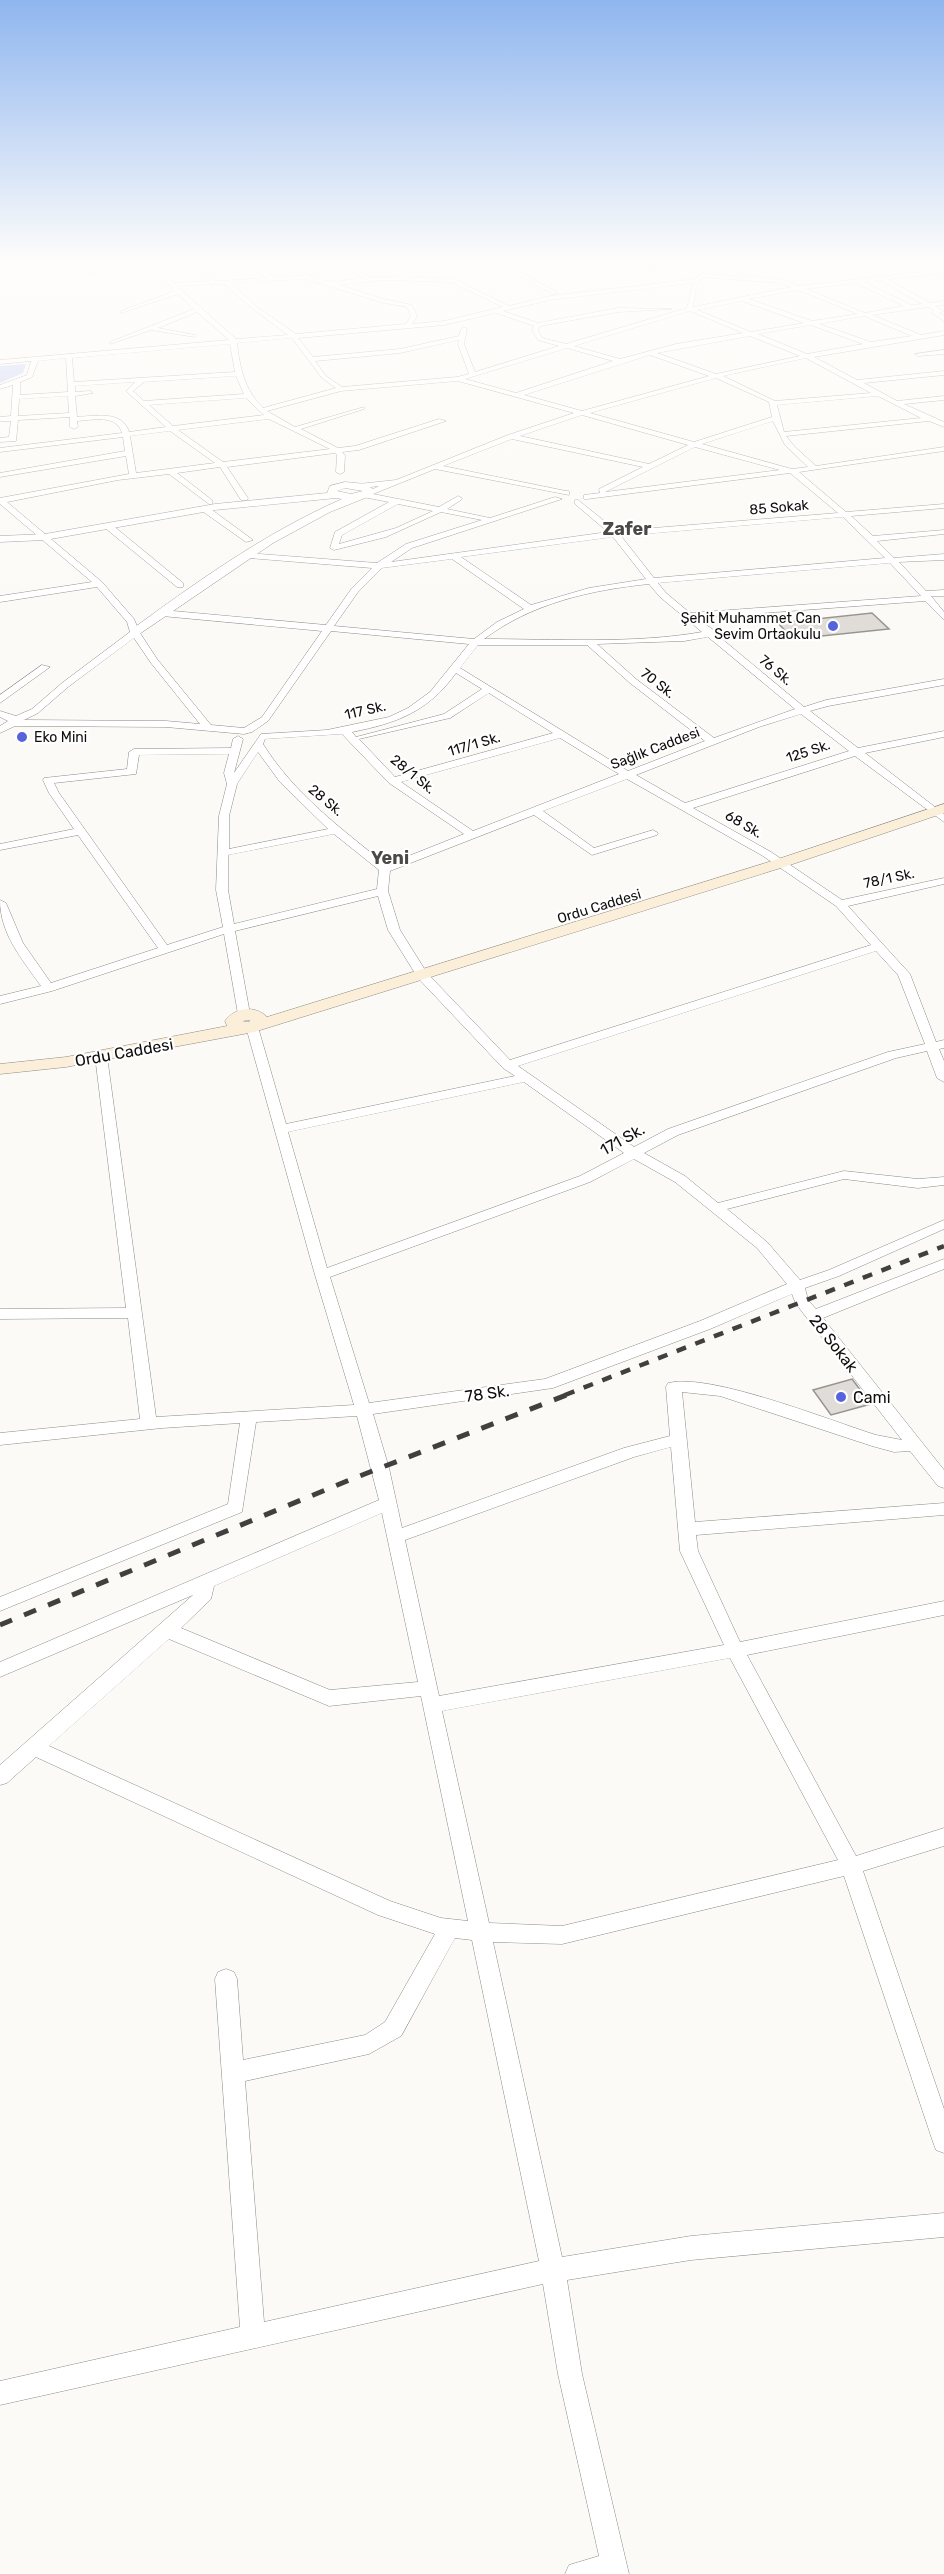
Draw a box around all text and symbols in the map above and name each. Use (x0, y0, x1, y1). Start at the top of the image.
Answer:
street label: 85 Sokak (749, 496, 810, 519)
district label: Zafer (603, 518, 651, 540)
place label: Şehit Muhammet Can Sevim Ortaokulu (681, 610, 821, 643)
marker: Şehit Muhammet Can Sevim Ortaokulu (826, 619, 840, 633)
street label: 76 Sk. (756, 652, 796, 689)
street label: 70 Sk. (637, 665, 678, 702)
street label: 117 Sk. (343, 697, 388, 724)
street label: Sağlık Caddesi (608, 724, 702, 773)
place label: Eko Mini (34, 729, 87, 746)
street label: 117/1 Sk. (446, 729, 502, 760)
marker: Eko Mini (15, 730, 29, 744)
street label: 125 Sk. (784, 736, 832, 767)
street label: 28/1 Sk. (387, 751, 438, 798)
street label: 28 Sk. (305, 781, 346, 820)
street label: 68 Sk. (722, 807, 765, 842)
district label: Yeni (371, 847, 409, 869)
street label: 78/1 Sk. (862, 865, 916, 892)
street label: Ordu Caddesi (555, 886, 643, 927)
street label: Ordu Caddesi (74, 1035, 175, 1070)
street label: 171 Sk. (597, 1119, 648, 1159)
street label: 28 Sokak (805, 1311, 862, 1376)
street label: 78 Sk. (464, 1381, 510, 1406)
place label: Cami (853, 1388, 891, 1407)
marker: Cami (834, 1390, 848, 1404)

